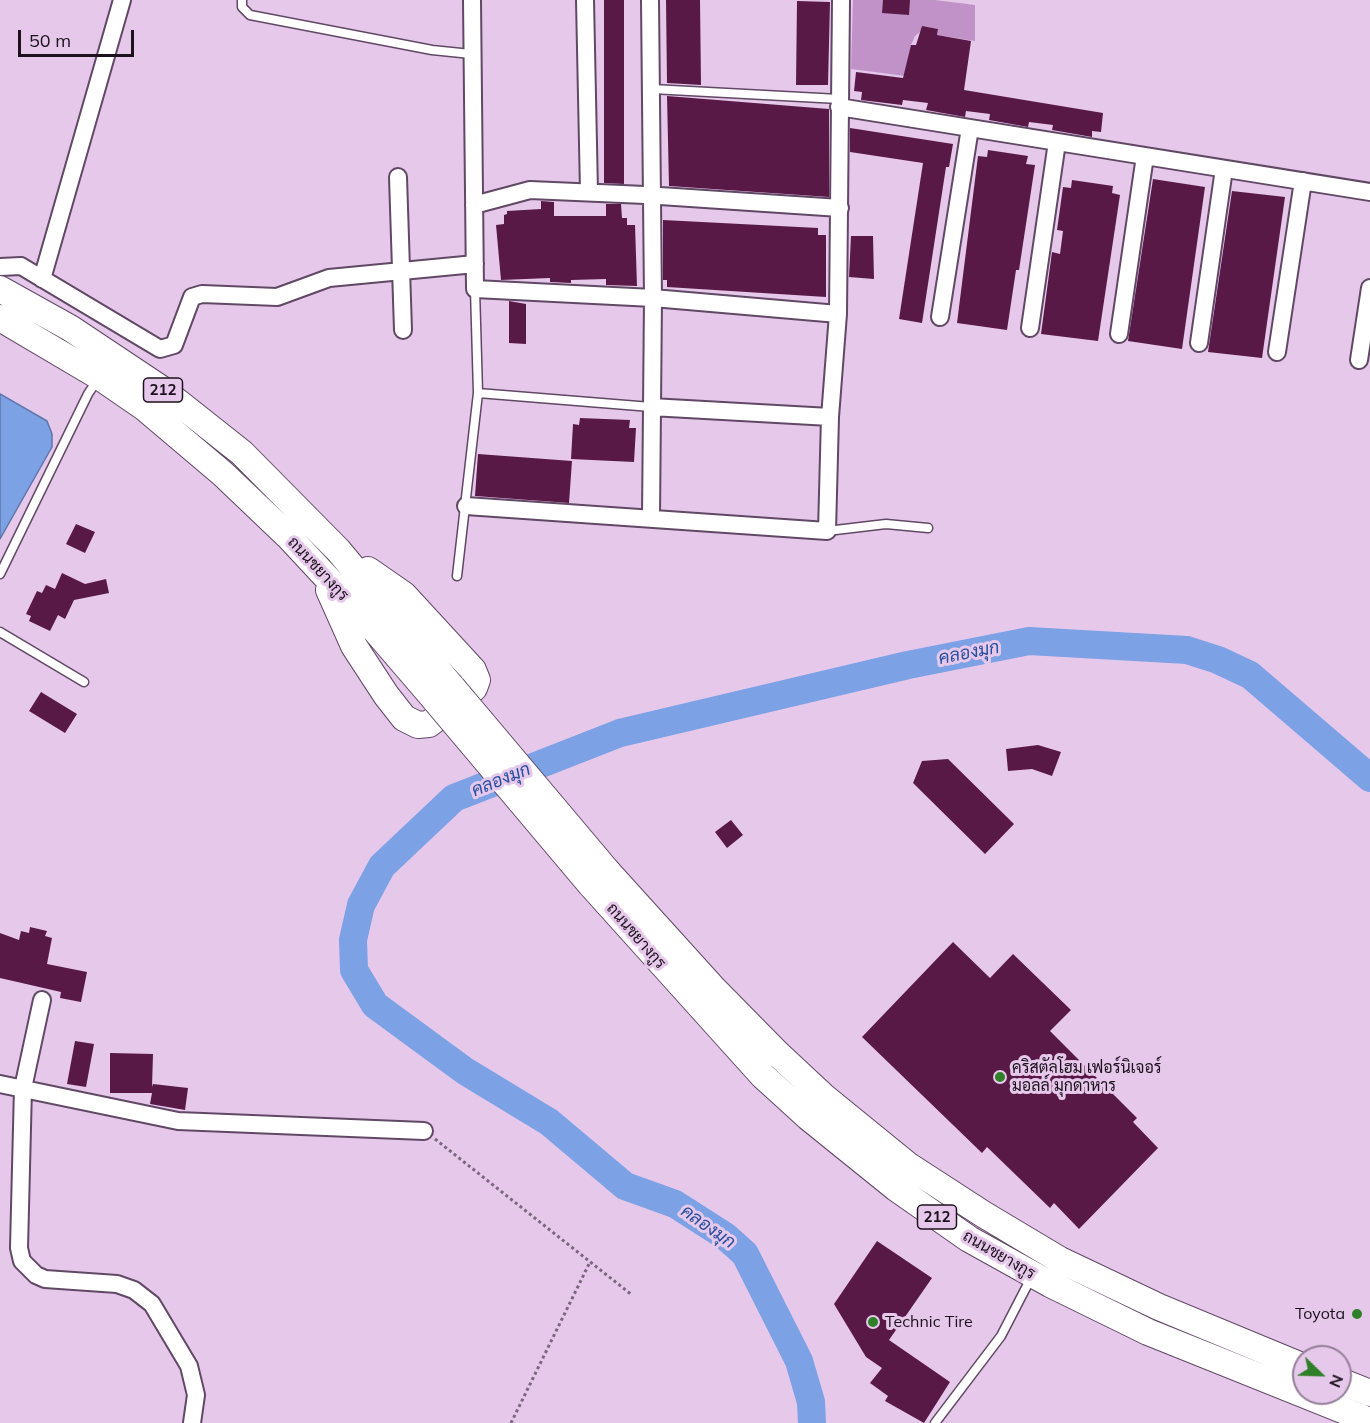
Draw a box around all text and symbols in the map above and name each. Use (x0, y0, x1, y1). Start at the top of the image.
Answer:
scale bar (21, 18, 136, 56)
text: 50 m (29, 29, 71, 52)
road number: 212 (144, 378, 182, 402)
street label: ถนนชยางกูร (284, 533, 352, 605)
water label: คลองมุก (937, 637, 1001, 669)
water label: คลองมุก (468, 758, 534, 802)
street label: ถนนชยางกูร (602, 899, 670, 973)
place label: คริสตัลโฮม เฟอร์นิเจอร์ มอลล์ มุกดาหาร (1012, 1058, 1162, 1096)
marker: คริสตัลโฮม เฟอร์นิเจอร์ มอลล์ มุกดาหาร (993, 1070, 1007, 1084)
water label: คลองมุก (677, 1201, 739, 1253)
road number: 212 (918, 1205, 956, 1229)
street label: ถนนชยางกูร (959, 1227, 1039, 1283)
place label: Toyota (1295, 1304, 1345, 1324)
marker: Toyota (1350, 1307, 1364, 1321)
place label: Technic Tire (885, 1312, 973, 1332)
marker: Technic Tire (866, 1315, 880, 1329)
north arrow (1292, 1345, 1352, 1405)
text: N (1325, 1372, 1348, 1391)

